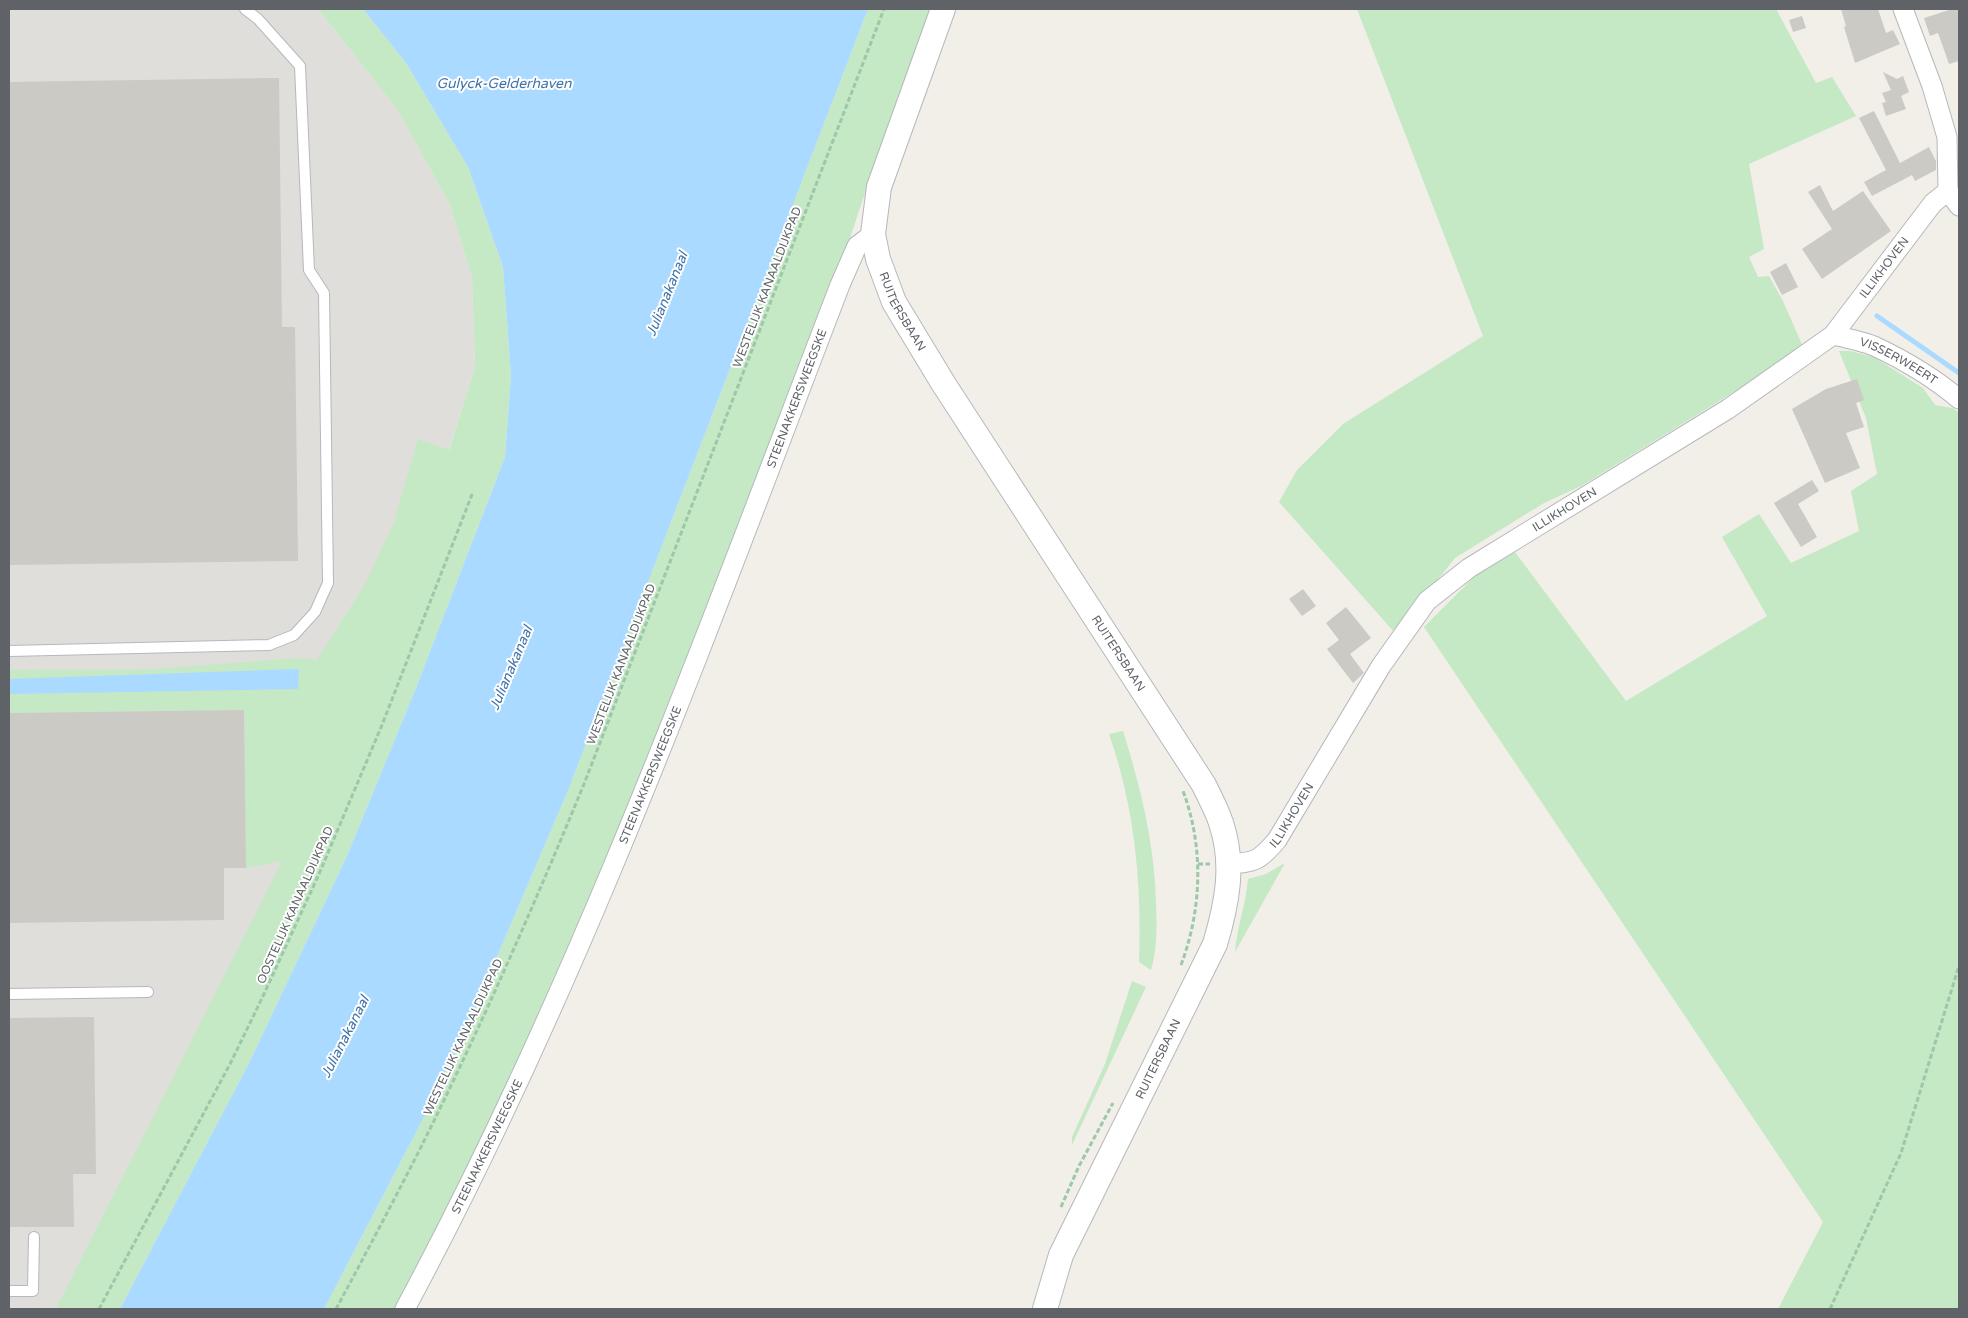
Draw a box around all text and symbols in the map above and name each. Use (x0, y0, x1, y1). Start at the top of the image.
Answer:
water label: Gulyck-Gelderhaven (436, 75, 572, 92)
street label: WESTELIJK KANAALDIJKPAD (730, 205, 804, 369)
street label: ILLIKHOVEN (1856, 234, 1912, 301)
water label: Julianakanaal (642, 248, 692, 339)
street label: RUITERSBAAN (876, 270, 929, 353)
street label: STEENAKKERSWEEGSKE (764, 327, 830, 470)
street label: VISSERWEERT (1858, 335, 1941, 388)
street label: ILLIKHOVEN (1530, 484, 1599, 534)
street label: WESTELIJK KANAALDIJKPAD (584, 582, 658, 746)
street label: RUITERSBAAN (1089, 613, 1148, 694)
water label: Julianakanaal (486, 622, 537, 712)
street label: STEENAKKERSWEEGSKE (616, 704, 684, 846)
street label: ILLIKHOVEN (1267, 780, 1316, 851)
street label: OOSTELIJK KANAALDIJKPAD (254, 824, 336, 986)
street label: WESTELIJK KANAALDIJKPAD (420, 956, 506, 1118)
water label: Julianakanaal (317, 992, 374, 1081)
street label: RUITERSBAAN (1133, 1017, 1183, 1101)
street label: STEENAKKERSWEEGSKE (449, 1077, 526, 1216)

